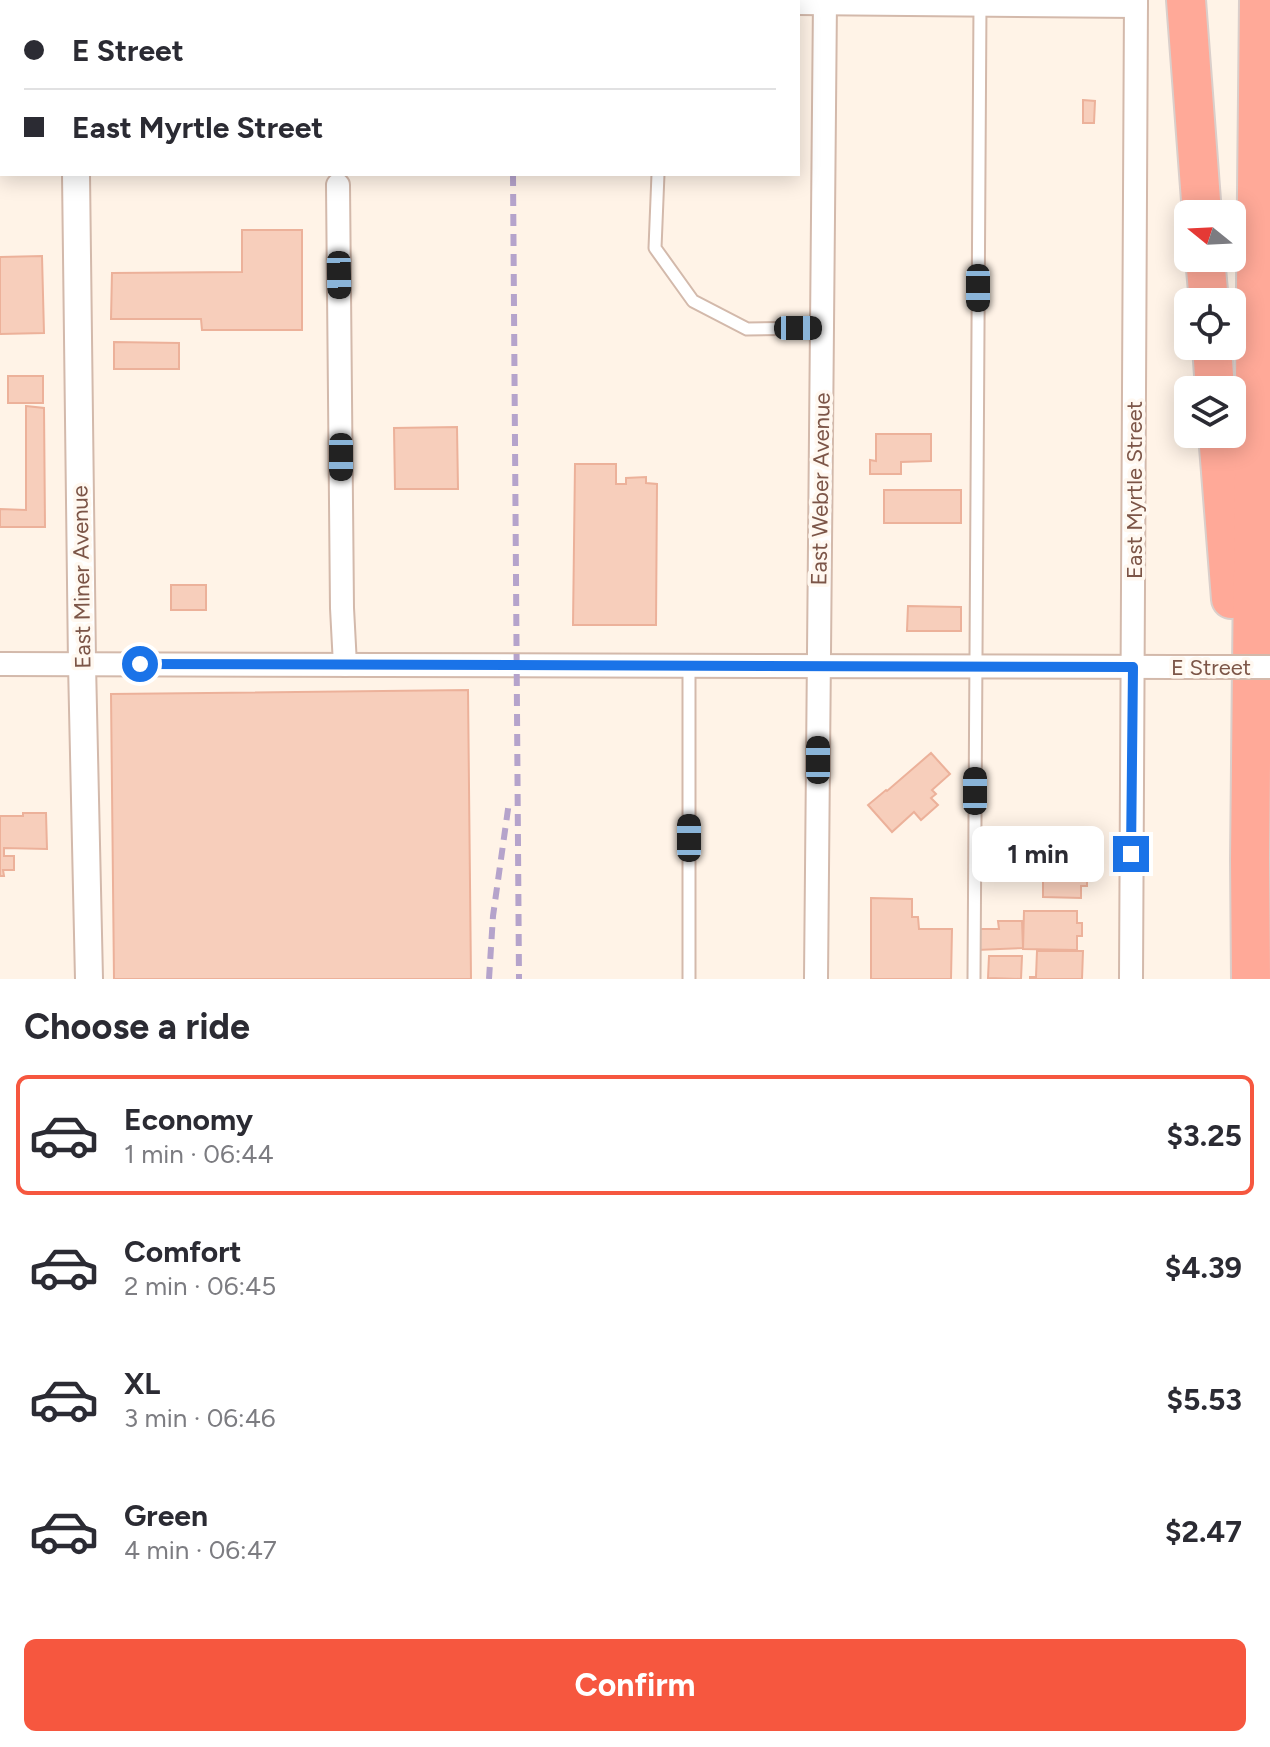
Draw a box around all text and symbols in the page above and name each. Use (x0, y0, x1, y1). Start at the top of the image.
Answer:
text: E Street (72, 32, 184, 69)
text: East Myrtle Street (72, 109, 323, 146)
north arrow (1174, 200, 1246, 272)
map controls (1174, 200, 1246, 448)
car (327, 251, 351, 299)
car (966, 264, 990, 312)
button: locate (1174, 288, 1246, 360)
car (774, 316, 822, 340)
button: layers (1174, 376, 1246, 448)
street label: East Weber Avenue (805, 392, 836, 586)
street label: East Myrtle Street (1121, 401, 1148, 579)
car (329, 433, 353, 481)
street label: East Miner Avenue (66, 485, 97, 669)
route start (122, 646, 158, 682)
street label: E Street (1171, 654, 1251, 681)
car (806, 736, 830, 784)
car (963, 767, 987, 815)
car (677, 814, 701, 862)
callout: 1 min (971, 826, 1103, 882)
route end (1113, 836, 1149, 872)
text: 1 min (1007, 838, 1069, 870)
text: Choose a ride (24, 1005, 250, 1048)
icon: car (28, 1099, 100, 1171)
text: Economy (124, 1101, 253, 1138)
text: $3.25 (1166, 1117, 1242, 1154)
text: 1 min · 06:44 (124, 1138, 274, 1170)
icon: car (28, 1231, 100, 1303)
text: Comfort (124, 1233, 242, 1270)
text: $4.39 (1165, 1249, 1242, 1286)
text: 2 min · 06:45 (124, 1270, 276, 1302)
icon: car (28, 1363, 100, 1435)
text: XL (124, 1365, 160, 1402)
text: $5.53 (1166, 1381, 1242, 1418)
text: 3 min · 06:46 (124, 1402, 276, 1434)
icon: car (28, 1495, 100, 1567)
text: Green (124, 1497, 208, 1534)
text: $2.47 (1165, 1513, 1242, 1550)
text: 4 min · 06:47 (124, 1534, 277, 1566)
button: Confirm (24, 1639, 1246, 1731)

